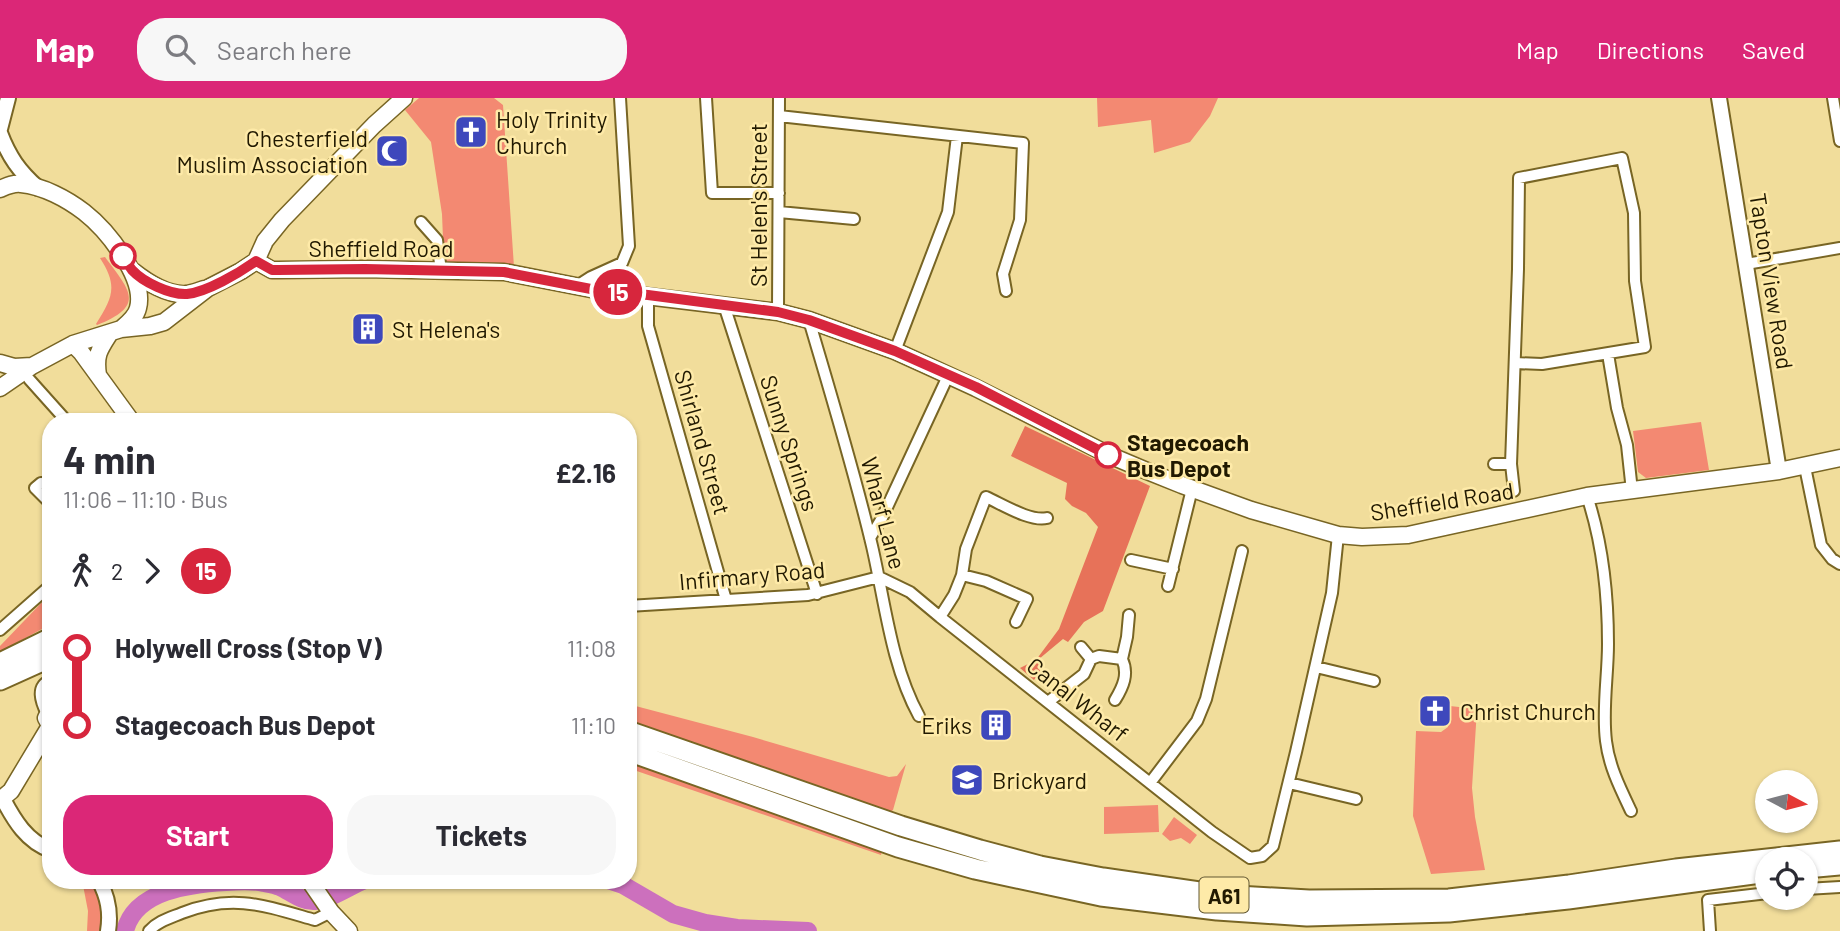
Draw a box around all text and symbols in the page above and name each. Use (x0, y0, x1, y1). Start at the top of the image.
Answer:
search box (137, 18, 627, 81)
text: Map (35, 29, 95, 69)
icon: search (161, 30, 199, 68)
text: Search here (217, 34, 352, 65)
text: Map (1516, 35, 1559, 64)
text: Directions (1597, 35, 1704, 64)
text: Saved (1742, 35, 1805, 64)
place label: Holy Trinity Church (496, 105, 608, 159)
church icon: Holy Trinity Church (452, 113, 490, 151)
street label: St Helen's Street (744, 123, 772, 287)
place label: Chesterfield Muslim Association (176, 124, 368, 178)
mosque icon: Chesterfield Muslim Association (373, 132, 411, 170)
street label: Tapton View Road (1744, 191, 1800, 371)
street label: Sheffield Road (309, 234, 453, 262)
unlabelled marker (110, 243, 136, 269)
line badge: 15 (586, 269, 650, 315)
text: 15 (607, 277, 629, 306)
building icon: St Helena's (349, 310, 387, 348)
place label: St Helena's (392, 315, 500, 343)
street label: Shirland Street (669, 366, 737, 518)
street label: Sunny Springs (755, 371, 825, 515)
place label: Stagecoach Bus Depot (1127, 428, 1249, 482)
text: 4 min (63, 436, 156, 482)
marker: Stagecoach Bus Depot (1095, 442, 1121, 468)
street label: Wharf Lane (856, 454, 912, 572)
text: £2.16 (555, 457, 616, 488)
street label: Sheffield Road (1368, 476, 1516, 526)
text: 11:06 – 11:10 · Bus (63, 485, 228, 513)
icon: walk (63, 552, 101, 590)
icon: forward (133, 552, 171, 590)
street label: Infirmary Road (678, 555, 826, 595)
text: 15 (195, 556, 217, 585)
text: 2 (111, 557, 123, 585)
text: Holywell Cross (Stop V) (115, 632, 382, 663)
text: 11:08 (567, 634, 616, 662)
street label: Canal Wharf (1022, 651, 1134, 747)
church icon: Christ Church (1416, 692, 1454, 730)
place label: Christ Church (1460, 697, 1596, 725)
building icon: Eriks (977, 706, 1015, 744)
text: Stagecoach Bus Depot (115, 709, 375, 740)
text: 11:10 (571, 711, 616, 739)
place label: Eriks (921, 711, 972, 739)
school or university icon: Brickyard (948, 761, 986, 799)
place label: Brickyard (992, 766, 1087, 794)
north arrow (1755, 770, 1818, 833)
map controls (1755, 770, 1818, 910)
button: Start (63, 795, 333, 875)
button: Tickets (347, 795, 616, 875)
button: locate (1755, 847, 1818, 910)
road number: A61 (1200, 878, 1248, 912)

